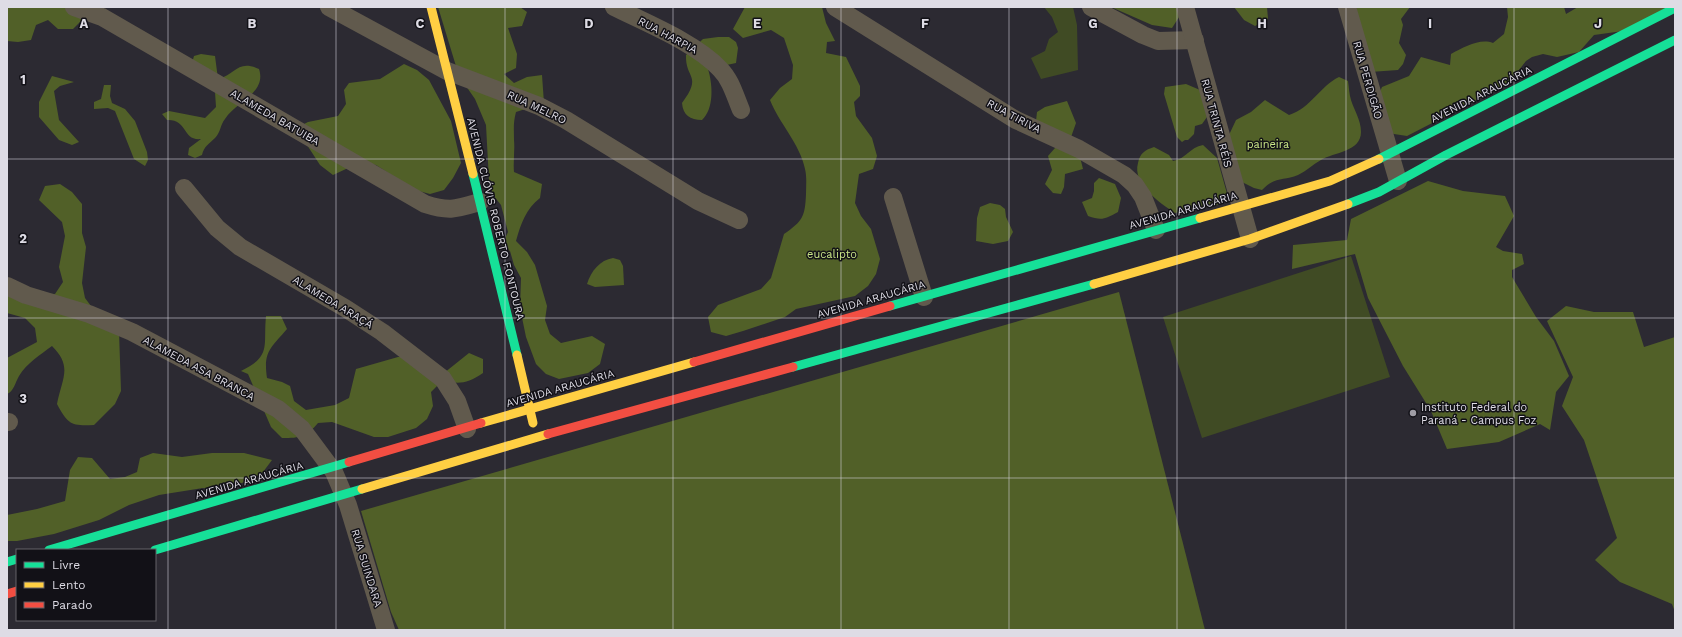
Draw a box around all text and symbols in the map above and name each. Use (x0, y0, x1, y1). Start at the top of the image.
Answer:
street label: RUA HARPIA (636, 14, 700, 57)
text: A (80, 16, 89, 31)
text: B (248, 16, 257, 31)
text: C (416, 16, 425, 31)
text: D (584, 16, 594, 31)
text: E (753, 16, 761, 31)
text: F (921, 16, 929, 31)
text: G (1088, 16, 1098, 31)
text: H (1257, 16, 1267, 31)
text: I (1428, 16, 1432, 31)
text: J (1594, 16, 1602, 31)
street label: RUA PERDIGÃO (1350, 39, 1385, 121)
street label: AVENIDA ARAUCÁRIA (1428, 62, 1534, 126)
text: 1 (20, 72, 26, 87)
street label: RUA TRINTA RÉIS (1198, 77, 1236, 169)
street label: ALAMEDA BATUIBA (228, 87, 322, 148)
street label: RUA MELRO (505, 88, 568, 127)
street label: RUA TIRIVA (985, 97, 1043, 136)
street label: AVENIDA CLÓVIS ROBERTO FONTOURA (464, 116, 528, 322)
park label: paineira (1247, 138, 1289, 151)
street label: AVENIDA ARAUCÁRIA (1127, 188, 1239, 232)
text: 2 (19, 231, 27, 246)
park label: eucalipto (807, 248, 857, 261)
street label: ALAMEDA ARAÇÁ (290, 272, 376, 332)
street label: AVENIDA ARAUCÁRIA (815, 277, 927, 321)
street label: ALAMEDA ASA BRANCA (141, 333, 257, 403)
street label: AVENIDA ARAUCÁRIA (504, 366, 616, 410)
text: 3 (19, 391, 27, 406)
place label: Instituto Federal do Paraná - Campus Foz (1421, 401, 1536, 427)
marker: Instituto Federal do Paraná - Campus Foz (1408, 408, 1418, 418)
street label: AVENIDA ARAUCÁRIA (193, 458, 305, 502)
street label: RUA SUINDARA (348, 527, 385, 609)
legend (16, 549, 156, 621)
text: Livre (52, 558, 80, 572)
text: Lento (52, 578, 86, 592)
text: Parado (52, 598, 92, 612)

